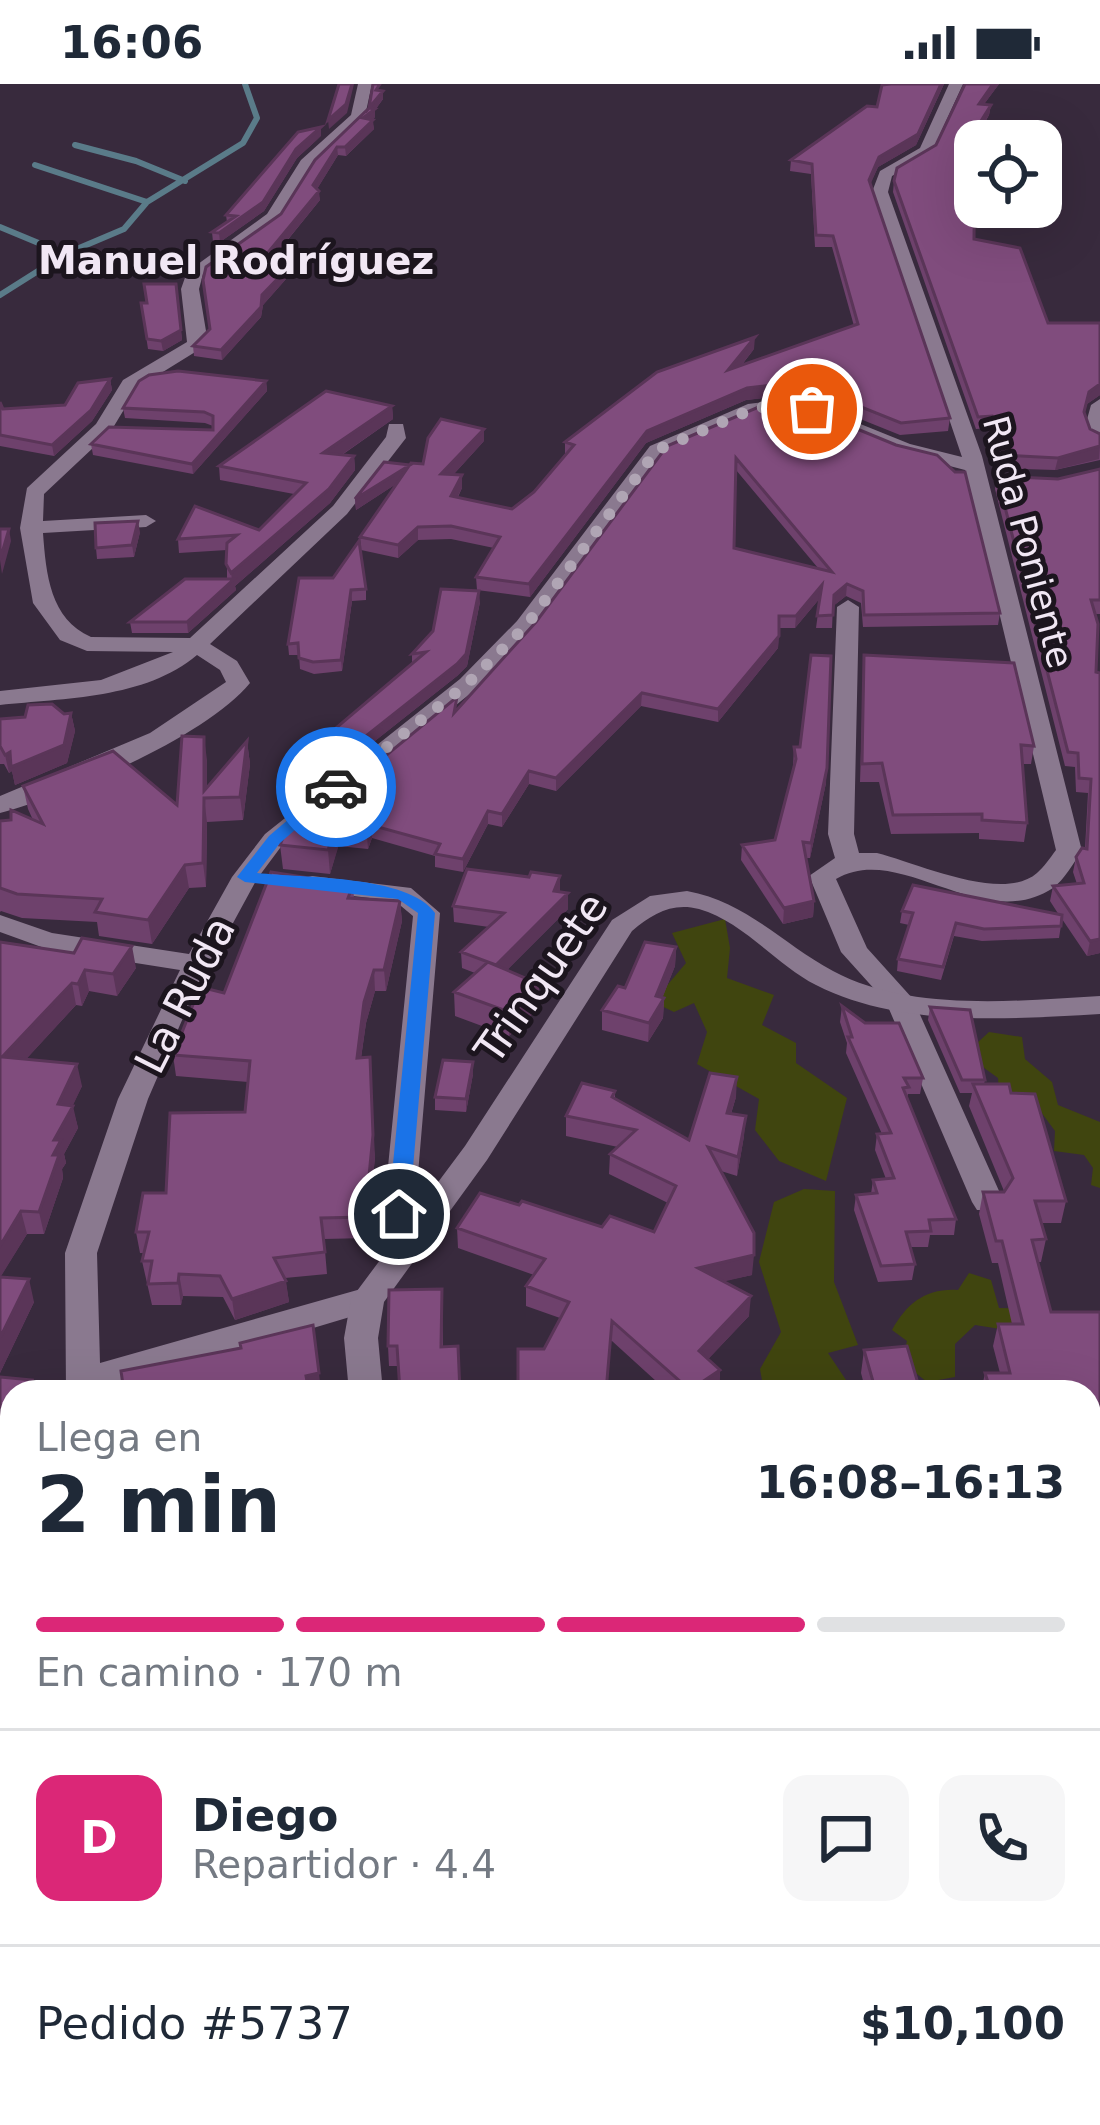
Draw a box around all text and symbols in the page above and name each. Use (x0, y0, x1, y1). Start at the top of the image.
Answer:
text: 16:06 (60, 16, 203, 69)
map controls (954, 120, 1062, 228)
button: locate (954, 120, 1062, 228)
district label: Manuel Rodríguez (38, 238, 434, 283)
pin (761, 358, 863, 460)
icon: bag (779, 376, 845, 442)
street label: Ruda Poniente (975, 412, 1081, 672)
courier (276, 727, 396, 847)
icon: car (303, 754, 369, 820)
street label: Trinquete (464, 883, 617, 1073)
street label: La Ruda (125, 909, 245, 1081)
pin (348, 1163, 450, 1265)
icon: home (366, 1181, 432, 1247)
text: Llega en (36, 1415, 202, 1460)
text: 16:08–16:13 (756, 1456, 1065, 1509)
text: 2 min (36, 1460, 281, 1550)
text: En camino · 170 m (36, 1650, 403, 1695)
button: chat (783, 1775, 909, 1901)
button: phone (939, 1775, 1065, 1901)
text: Diego (192, 1789, 338, 1842)
text: D (80, 1811, 118, 1864)
text: Repartidor · 4.4 (192, 1842, 496, 1887)
text: Pedido #5737 (36, 1997, 353, 2050)
text: $10,100 (860, 1997, 1065, 2050)

